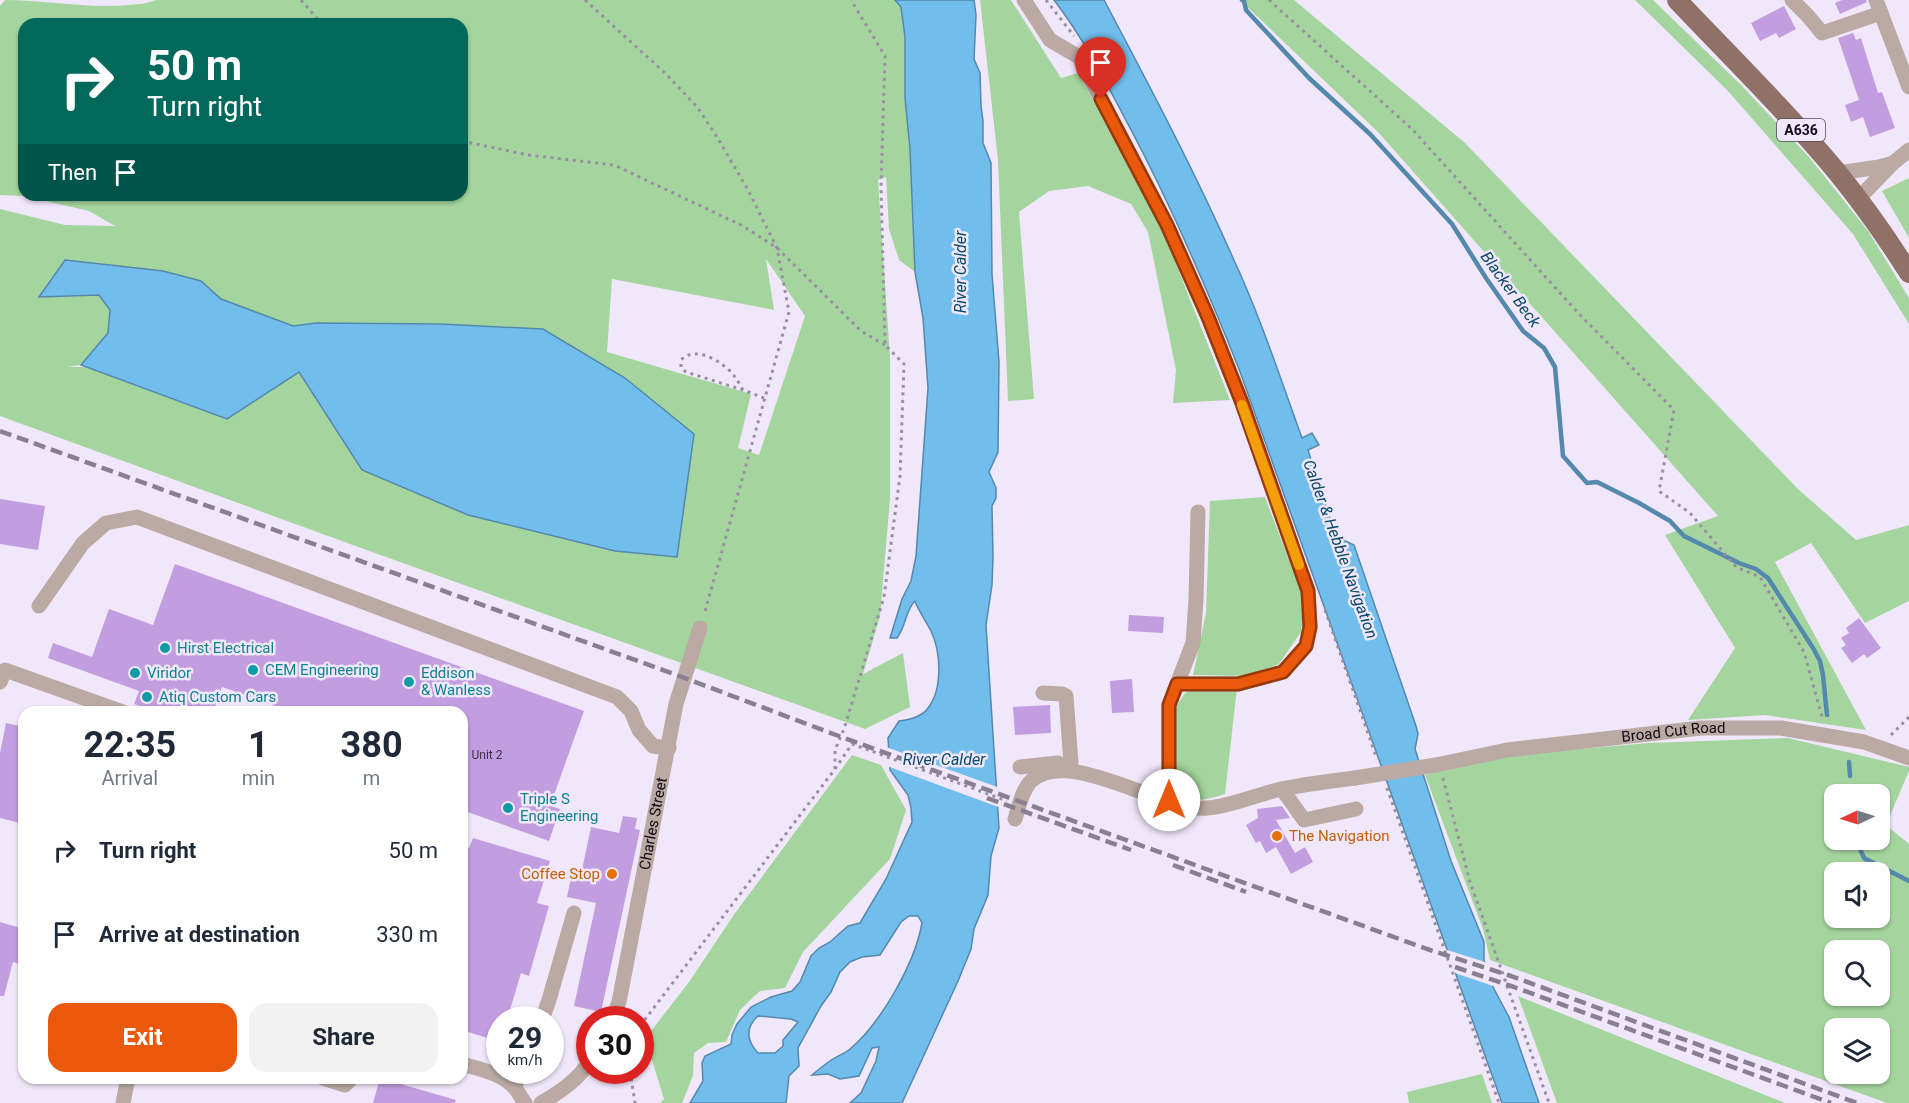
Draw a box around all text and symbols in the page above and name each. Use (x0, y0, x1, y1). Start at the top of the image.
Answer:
pin (1075, 37, 1126, 99)
text: 50 m (147, 41, 242, 90)
icon: right (48, 42, 126, 120)
icon: arrive (1084, 46, 1117, 79)
text: Turn right (147, 91, 262, 123)
road number: A636 (1777, 119, 1825, 141)
icon: arrive (109, 156, 142, 189)
text: Then (48, 160, 97, 185)
water label: River Calder (951, 230, 970, 313)
water label: Blacker Beck (1477, 248, 1545, 332)
water label: Calder & Hebble Navigation (1299, 457, 1382, 641)
place label: Hirst Electrical (177, 639, 274, 657)
marker: Hirst Electrical (158, 641, 172, 655)
place label: CEM Engineering (265, 661, 379, 679)
marker: CEM Engineering (246, 663, 260, 677)
place label: Viridor (147, 664, 191, 682)
place label: Eddison & Wanless (421, 664, 491, 699)
marker: Viridor (128, 666, 142, 680)
marker: Eddison & Wanless (402, 675, 416, 689)
place label: Atiq Custom Cars (159, 688, 276, 706)
marker: Atiq Custom Cars (140, 690, 154, 704)
street label: Broad Cut Road (1620, 719, 1725, 746)
text: 22:35 (83, 724, 176, 766)
text: 1 (248, 724, 269, 766)
text: 380 (341, 724, 403, 766)
house number: Unit 2 (472, 748, 503, 762)
water label: River Calder (903, 750, 986, 769)
text: Arrival (101, 766, 158, 790)
text: min (242, 766, 275, 790)
text: m (363, 766, 380, 790)
position arrow (1137, 768, 1201, 832)
street label: Charles Street (635, 776, 671, 871)
north arrow (1824, 784, 1890, 850)
map controls (1824, 784, 1890, 1084)
place label: Triple S Engineering (520, 790, 599, 825)
marker: Triple S Engineering (501, 801, 515, 815)
place label: The Navigation (1289, 827, 1390, 845)
marker: The Navigation (1270, 829, 1284, 843)
icon: right (48, 834, 81, 867)
text: Turn right (99, 838, 196, 863)
text: 50 m (389, 838, 438, 863)
button: sound (1824, 862, 1890, 928)
place label: Coffee Stop (521, 865, 600, 883)
marker: Coffee Stop (605, 867, 619, 881)
icon: arrive (48, 918, 81, 951)
text: Arrive at destination (99, 922, 300, 947)
text: 330 m (376, 922, 438, 947)
button: search (1824, 940, 1890, 1006)
button: Exit (48, 1003, 237, 1072)
button: Share (249, 1003, 438, 1072)
speed limit sign: 30 (576, 1006, 654, 1084)
button: layers (1824, 1018, 1890, 1084)
text: 29 (508, 1020, 542, 1055)
text: km/h (507, 1051, 543, 1069)

